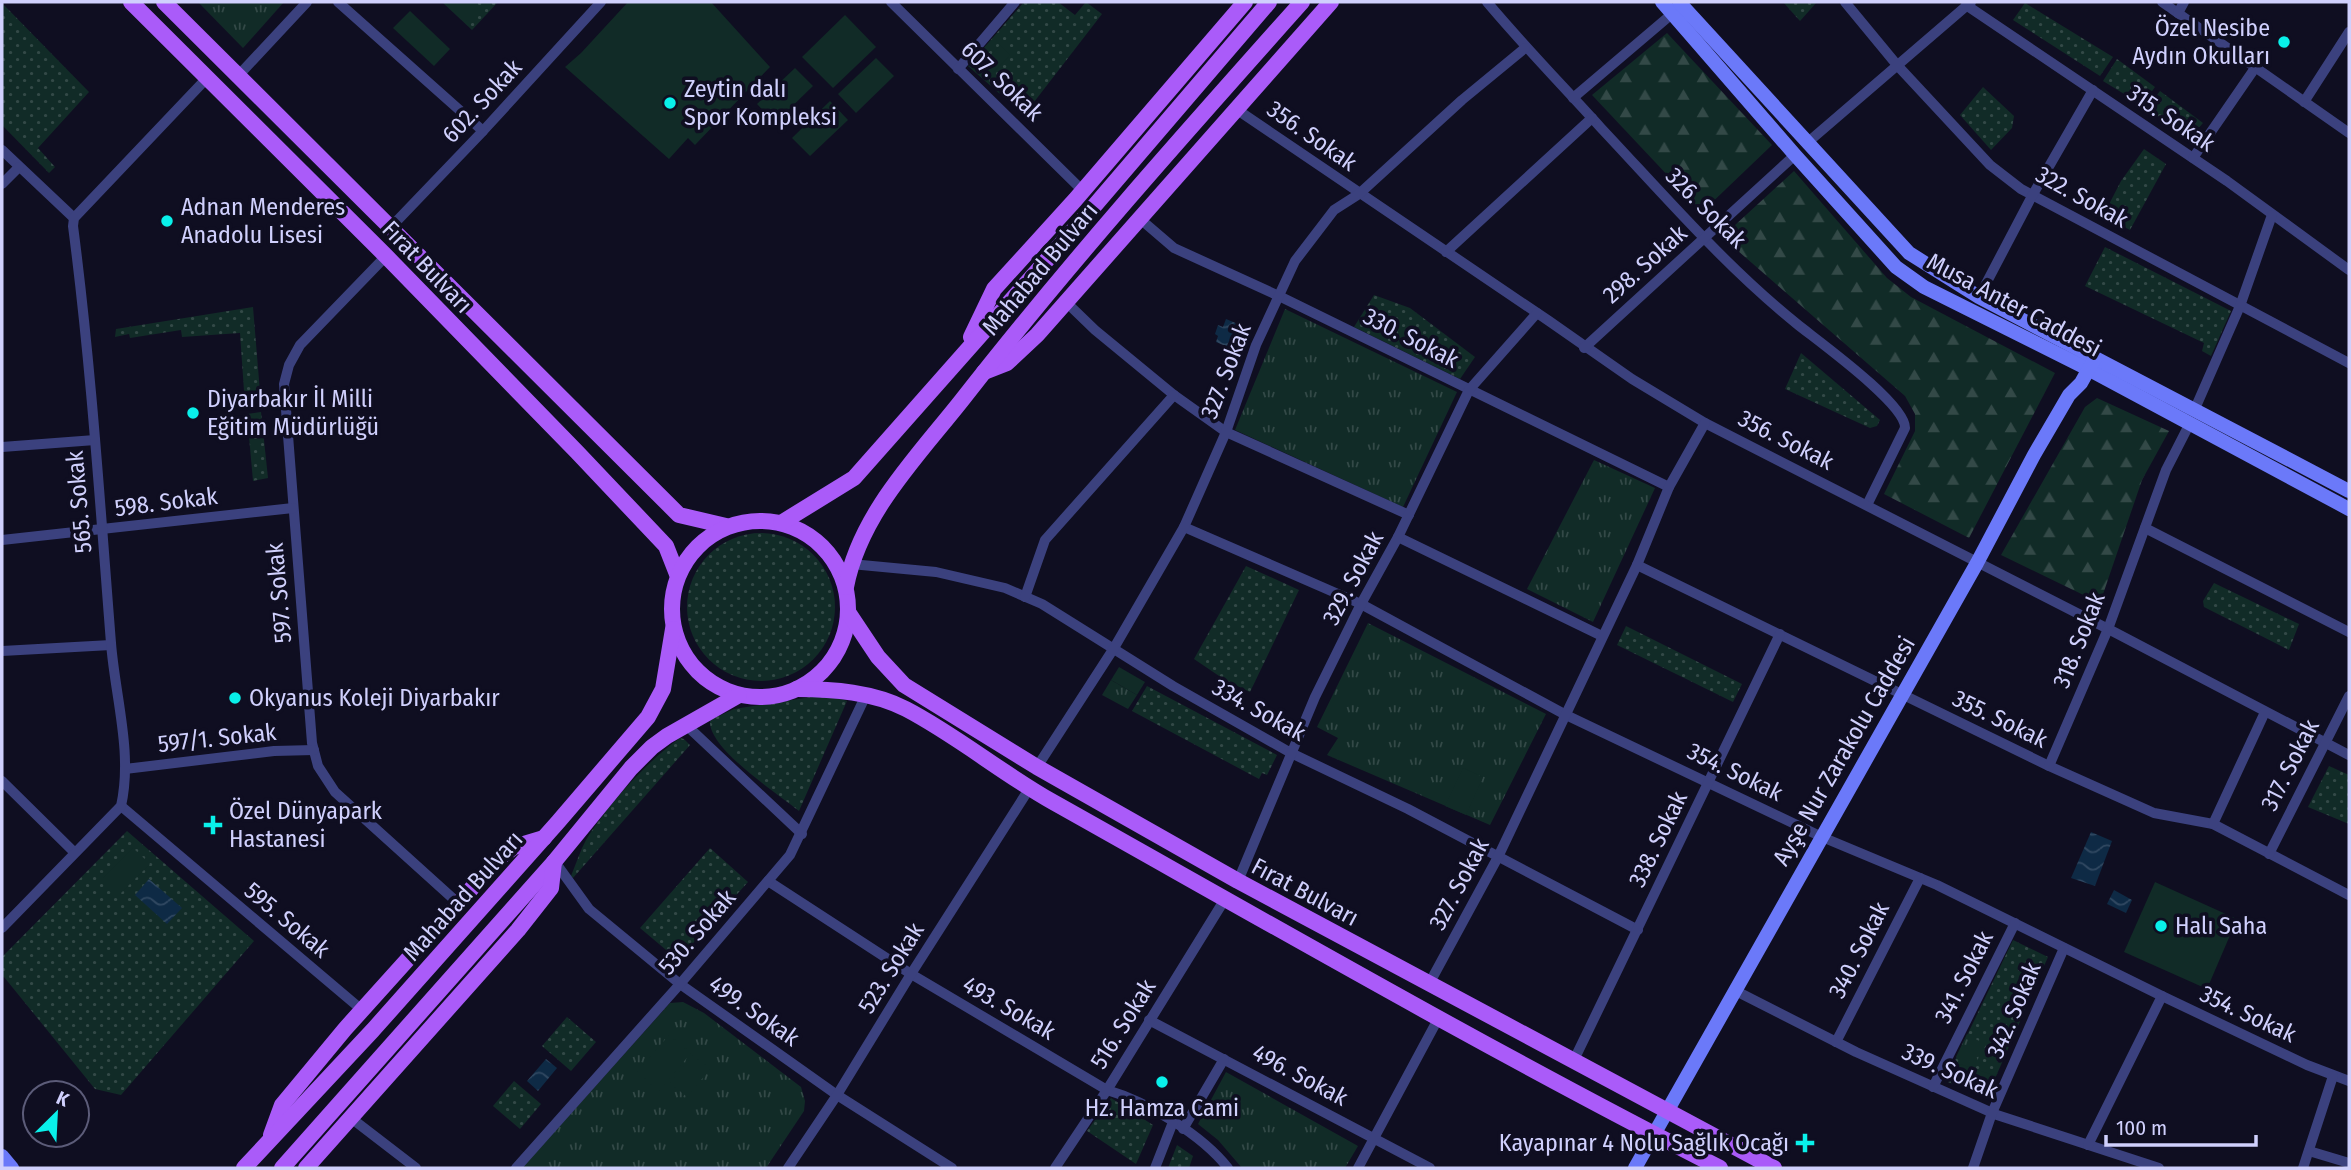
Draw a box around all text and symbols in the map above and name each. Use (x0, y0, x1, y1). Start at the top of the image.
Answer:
place label: Özel Nesibe Aydın Okulları (2132, 14, 2270, 70)
marker: Özel Nesibe Aydın Okulları (2276, 34, 2292, 50)
street label: 607. Sokak (955, 35, 1049, 127)
street label: 602. Sokak (436, 53, 528, 148)
place label: Zeytin dalı Spor Kompleksi (684, 75, 837, 131)
street label: 315. Sokak (2122, 79, 2221, 158)
marker: Zeytin dalı Spor Kompleksi (662, 95, 678, 111)
street label: 356. Sokak (1262, 95, 1363, 177)
street label: 322. Sokak (2031, 160, 2134, 234)
street label: 326. Sokak (1660, 162, 1753, 255)
place label: Adnan Menderes Anadolu Lisesi (181, 193, 345, 249)
street label: Mahabad Bulvarı (976, 197, 1104, 341)
marker: Adnan Menderes Anadolu Lisesi (159, 213, 175, 229)
street label: Fırat Bulvarı (376, 215, 478, 319)
street label: 298. Sokak (1597, 219, 1693, 309)
street label: Musa Anter Caddesi (1922, 247, 2106, 363)
street label: 330. Sokak (1359, 302, 1464, 374)
street label: 327. Sokak (1195, 319, 1257, 423)
place label: Diyarbakır İl Milli Eğitim Müdürlüğü (207, 385, 379, 441)
street label: 356. Sokak (1734, 404, 1839, 476)
marker: Diyarbakır İl Milli Eğitim Müdürlüğü (185, 405, 201, 421)
street label: 565. Sokak (61, 449, 97, 554)
street label: 598. Sokak (113, 482, 220, 522)
street label: 329. Sokak (1317, 526, 1390, 629)
street label: 597. Sokak (261, 541, 297, 644)
street label: 318. Sokak (2047, 587, 2111, 692)
street label: Ayşe Nur Zarakolu Caddesi (1767, 631, 1921, 871)
street label: 334. Sokak (1208, 673, 1311, 747)
place label: Okyanus Koleji Diyarbakır (249, 684, 500, 712)
street label: 355. Sokak (1948, 684, 2053, 754)
marker: Okyanus Koleji Diyarbakır (227, 690, 243, 706)
street label: 317. Sokak (2255, 714, 2325, 815)
street label: 597/1. Sokak (156, 718, 278, 758)
street label: 354. Sokak (1683, 737, 1788, 807)
street label: 338. Sokak (1623, 786, 1693, 891)
place label: Özel Dünyapark Hastanesi (229, 797, 383, 853)
marker: Özel Dünyapark Hastanesi (203, 815, 223, 835)
street label: Mahabad Bulvarı (398, 826, 528, 966)
street label: 327. Sokak (1423, 833, 1495, 935)
street label: Fırat Bulvarı (1247, 852, 1363, 932)
street label: 595. Sokak (239, 876, 336, 964)
street label: 530. Sokak (653, 883, 742, 980)
street label: 340. Sokak (1823, 897, 1895, 1003)
place label: Halı Saha (2175, 912, 2267, 940)
street label: 523. Sokak (852, 917, 930, 1018)
marker: Halı Saha (2153, 918, 2169, 934)
street label: 341. Sokak (1929, 926, 1999, 1028)
street label: 342. Sokak (1981, 957, 2047, 1062)
street label: 499. Sokak (704, 970, 805, 1053)
street label: 493. Sokak (958, 970, 1061, 1046)
street label: 516. Sokak (1085, 973, 1162, 1074)
street label: 354. Sokak (2196, 980, 2301, 1049)
street label: 339. Sokak (1898, 1037, 2003, 1105)
street label: 496. Sokak (1248, 1038, 1353, 1112)
marker: Hz. Hamza Cami (1154, 1074, 1170, 1090)
north arrow (21, 1079, 91, 1149)
text: K (53, 1086, 73, 1112)
place label: Hz. Hamza Cami (1085, 1094, 1239, 1122)
scale bar (2106, 1104, 2256, 1148)
text: 100 m (2116, 1115, 2167, 1141)
place label: Kayapınar 4 Nolu Sağlık Ocağı (1499, 1129, 1789, 1157)
marker: Kayapınar 4 Nolu Sağlık Ocağı (1795, 1133, 1815, 1153)

